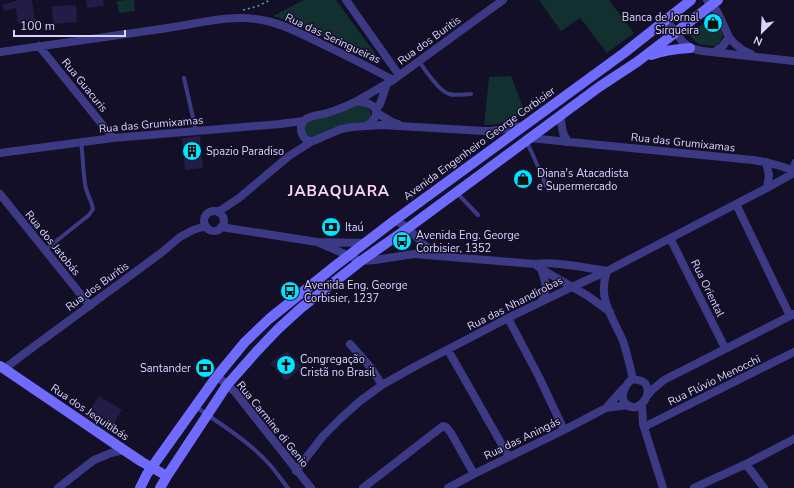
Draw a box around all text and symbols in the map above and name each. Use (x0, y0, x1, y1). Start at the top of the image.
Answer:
street label: Rua das Seringueiras (283, 10, 383, 67)
place label: Banca de Jornal Sirqueira (622, 10, 700, 38)
scale bar (14, 12, 125, 38)
street label: Rua dos Buritis (395, 12, 464, 68)
shop icon: Banca de Jornal Sirqueira (702, 12, 724, 34)
north arrow (742, 12, 782, 52)
text: 100 m (20, 18, 55, 34)
text: N (751, 32, 765, 49)
street label: Rua Guacuris (58, 55, 111, 115)
street label: Avenida Engenheiro George Corbisier (400, 83, 558, 204)
street label: Rua das Grumixamas (98, 112, 204, 137)
street label: Rua das Grumixamas (630, 130, 736, 155)
building icon: Spazio Paradiso (181, 140, 203, 162)
place label: Spazio Paradiso (206, 144, 284, 159)
place label: Diana's Atacadista e Supermercado (537, 166, 629, 194)
shop icon: Diana's Atacadista e Supermercado (512, 168, 534, 190)
district label: JABAQUARA (287, 181, 390, 201)
street label: Rua dos Jatobás (22, 208, 84, 279)
bank icon: Itaú (320, 216, 342, 238)
place label: Itaú (345, 220, 364, 235)
place label: Avenida Eng. George Corbisier, 1352 (416, 228, 520, 256)
bus stop icon: Avenida Eng. George Corbisier, 1352 (391, 230, 413, 252)
street label: Rua Oriental (687, 257, 728, 320)
street label: Rua dos Buritis (63, 258, 132, 314)
street label: Rua das Nhandirobas (465, 273, 566, 334)
place label: Avenida Eng. George Corbisier, 1237 (304, 278, 408, 306)
bus stop icon: Avenida Eng. George Corbisier, 1237 (279, 280, 301, 302)
place label: Congregação Cristã no Brasil (300, 352, 376, 380)
street label: Rua Flúvio Menocchi (665, 352, 763, 409)
church icon: Congregação Cristã no Brasil (275, 354, 297, 376)
bank icon: Santander (194, 357, 216, 379)
place label: Santander (140, 361, 191, 376)
street label: Rua Carmine di Genio (233, 378, 312, 470)
street label: Rua dos Jequitibás (48, 381, 132, 444)
street label: Rua das Aningás (482, 413, 563, 463)

